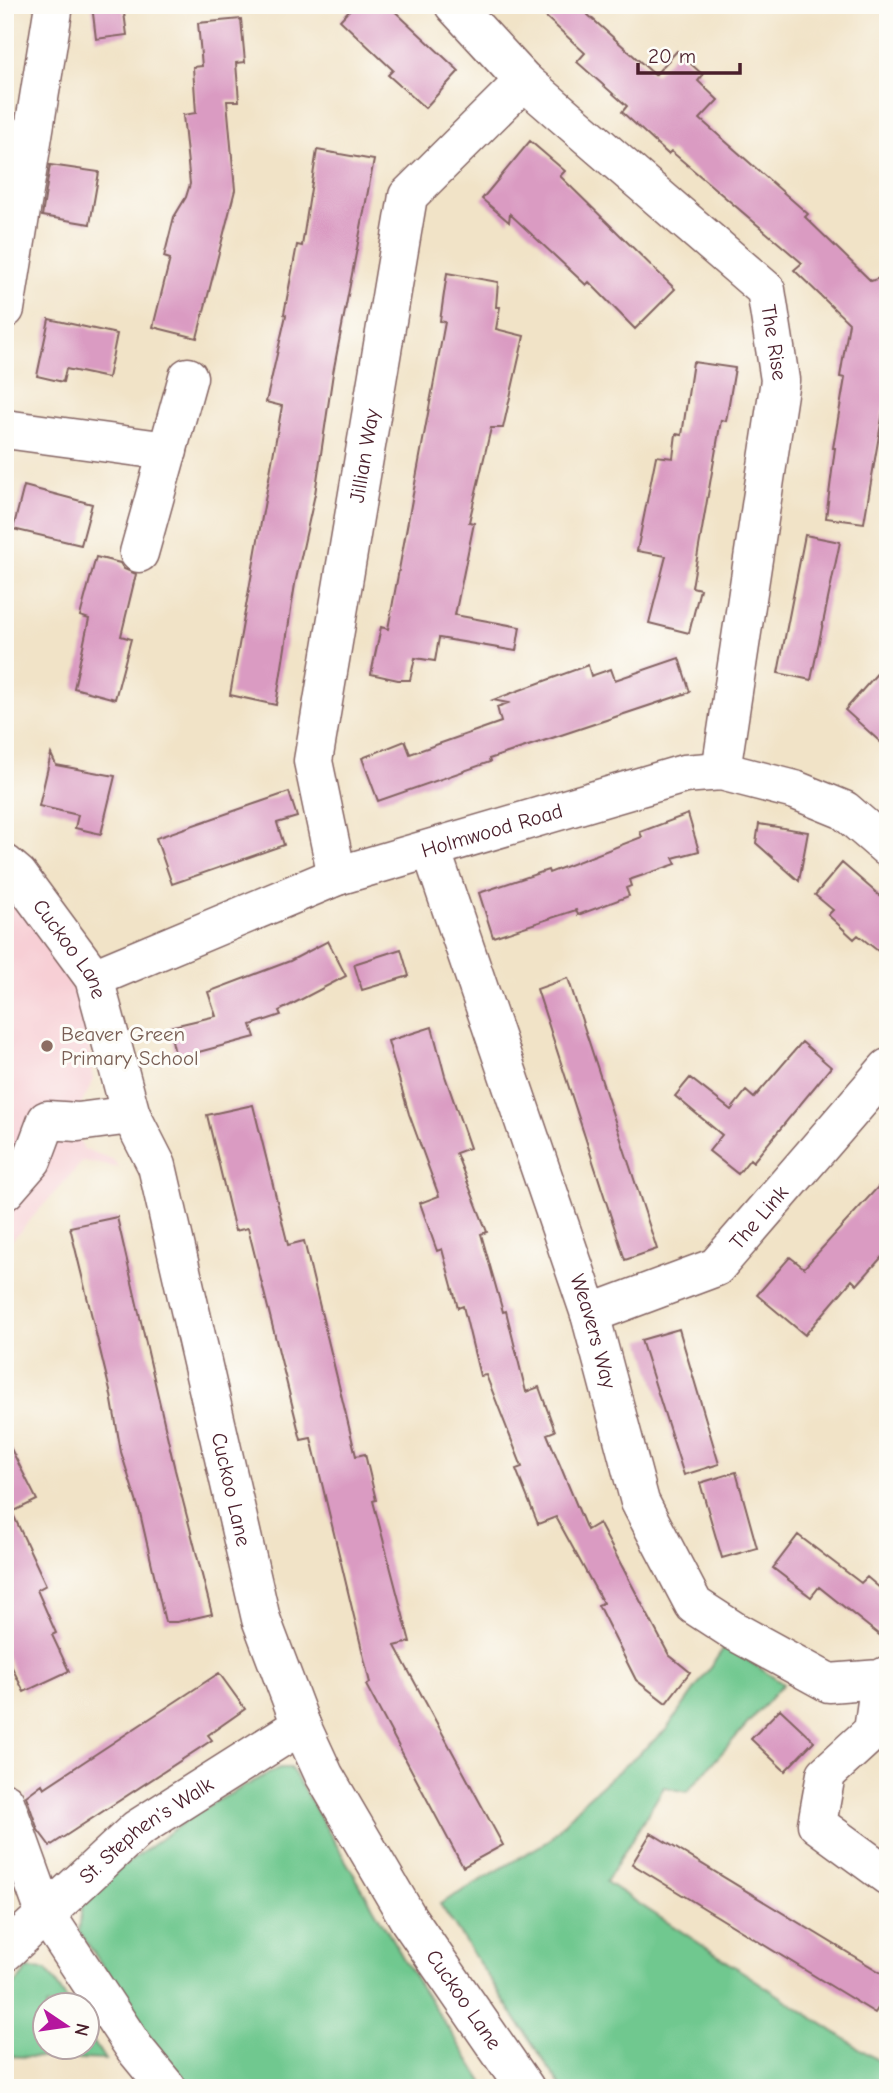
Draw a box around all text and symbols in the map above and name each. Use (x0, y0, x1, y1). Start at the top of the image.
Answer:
scale bar (638, 32, 739, 76)
text: 20 m (648, 44, 696, 68)
street label: The Rise (756, 303, 792, 382)
street label: Jillian Way (345, 406, 384, 505)
street label: Holmwood Road (418, 798, 565, 863)
street label: Cuckoo Lane (28, 894, 111, 1001)
place label: Beaver Green Primary School (61, 1022, 199, 1070)
marker: Beaver Green Primary School (39, 1038, 55, 1054)
street label: The Link (725, 1181, 793, 1254)
street label: Weavers Way (565, 1271, 621, 1392)
street label: Cuckoo Lane (207, 1430, 256, 1549)
street label: St. Stephen's Walk (74, 1772, 217, 1889)
street label: Cuckoo Lane (421, 1945, 507, 2054)
north arrow (32, 1992, 102, 2062)
text: N (69, 2021, 94, 2038)

